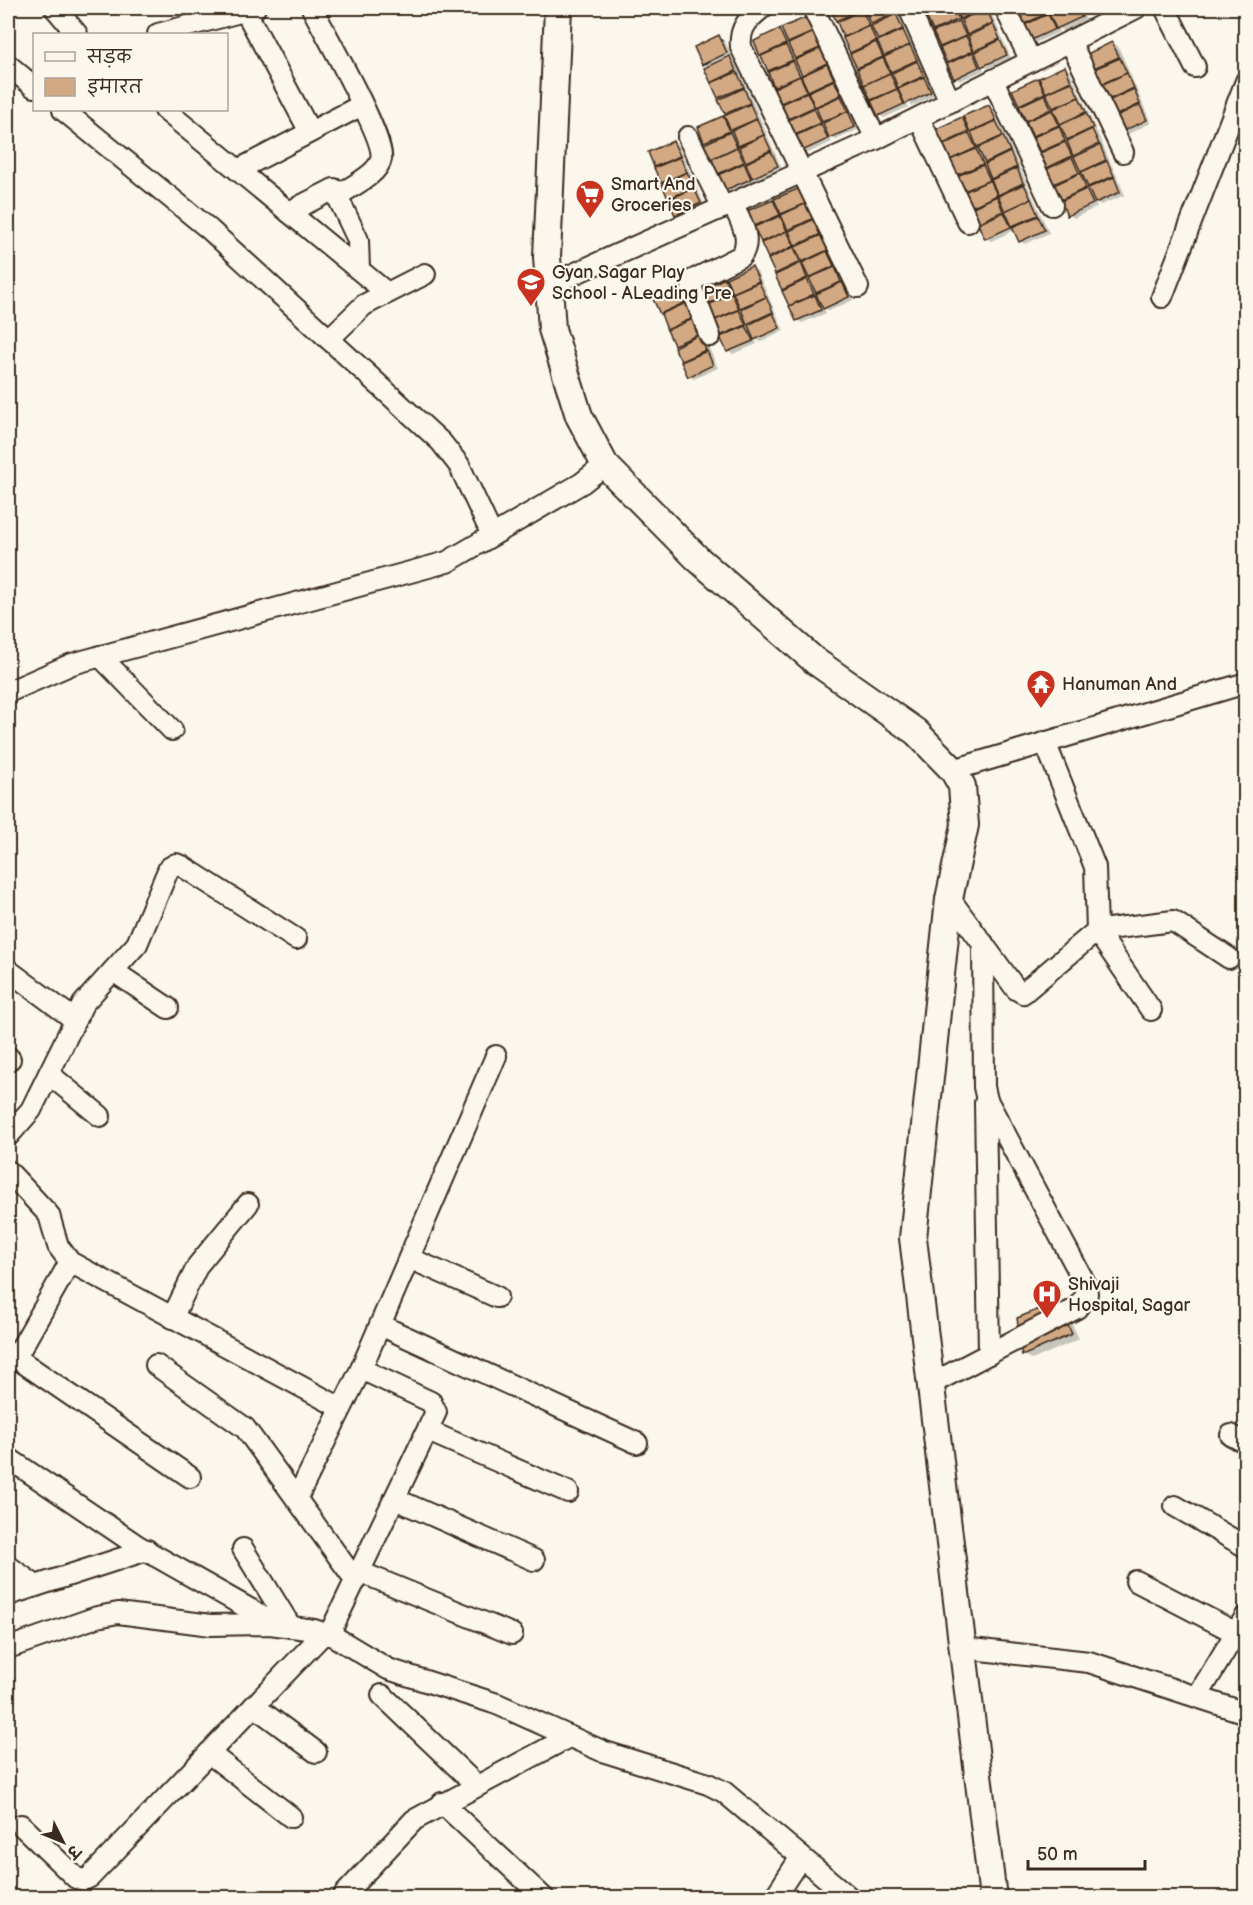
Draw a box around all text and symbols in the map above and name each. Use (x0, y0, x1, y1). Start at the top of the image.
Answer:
legend (33, 33, 228, 111)
text: सड़क (86, 47, 132, 68)
text: इमारत (87, 77, 143, 98)
place label: Smart And Groceries (611, 174, 696, 216)
supermarket icon: Smart And Groceries (574, 178, 606, 220)
place label: Gyan Sagar Play School - ALeading Pre (552, 262, 732, 304)
school or university icon: Gyan Sagar Play School - ALeading Pre (515, 266, 547, 308)
temple icon: Hanuman And (1025, 668, 1057, 710)
place label: Hanuman And (1062, 674, 1177, 695)
place label: Shivaji Hospital, Sagar (1068, 1274, 1191, 1316)
hospital icon: Shivaji Hospital, Sagar (1031, 1278, 1063, 1320)
north arrow (33, 1812, 93, 1872)
scale bar (1028, 1833, 1145, 1871)
text: उ (61, 1839, 85, 1863)
text: 50 m (1037, 1844, 1078, 1865)

